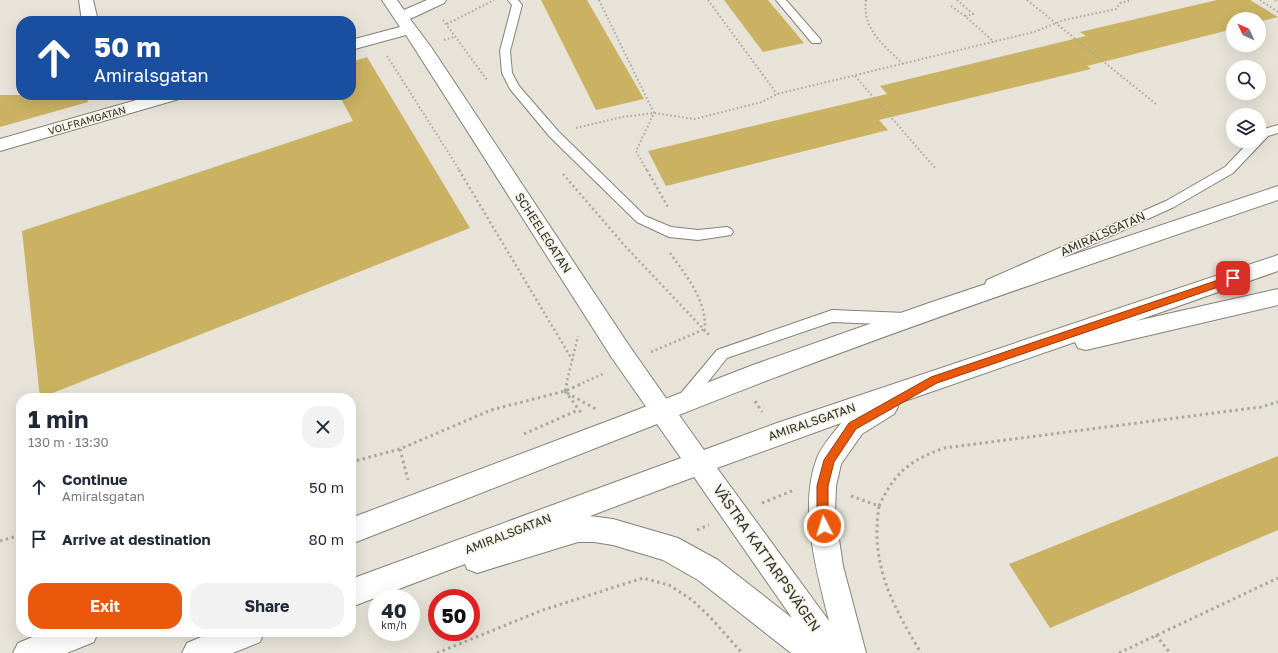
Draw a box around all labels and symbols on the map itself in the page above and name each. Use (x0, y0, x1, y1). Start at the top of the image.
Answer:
north arrow (1226, 12, 1266, 52)
street label: VOLFRAMGATAN (47, 103, 127, 137)
street label: SCHEELEGATAN (512, 190, 575, 276)
street label: AMIRALSGATAN (1058, 208, 1148, 259)
pin (1216, 261, 1250, 295)
street label: AMIRALSGATAN (766, 400, 858, 444)
street label: VÄSTRA KATTARPSVÄGEN (710, 481, 825, 634)
position arrow (803, 505, 845, 547)
street label: AMIRALSGATAN (462, 510, 553, 557)
speed limit sign: 50 (428, 589, 480, 641)

